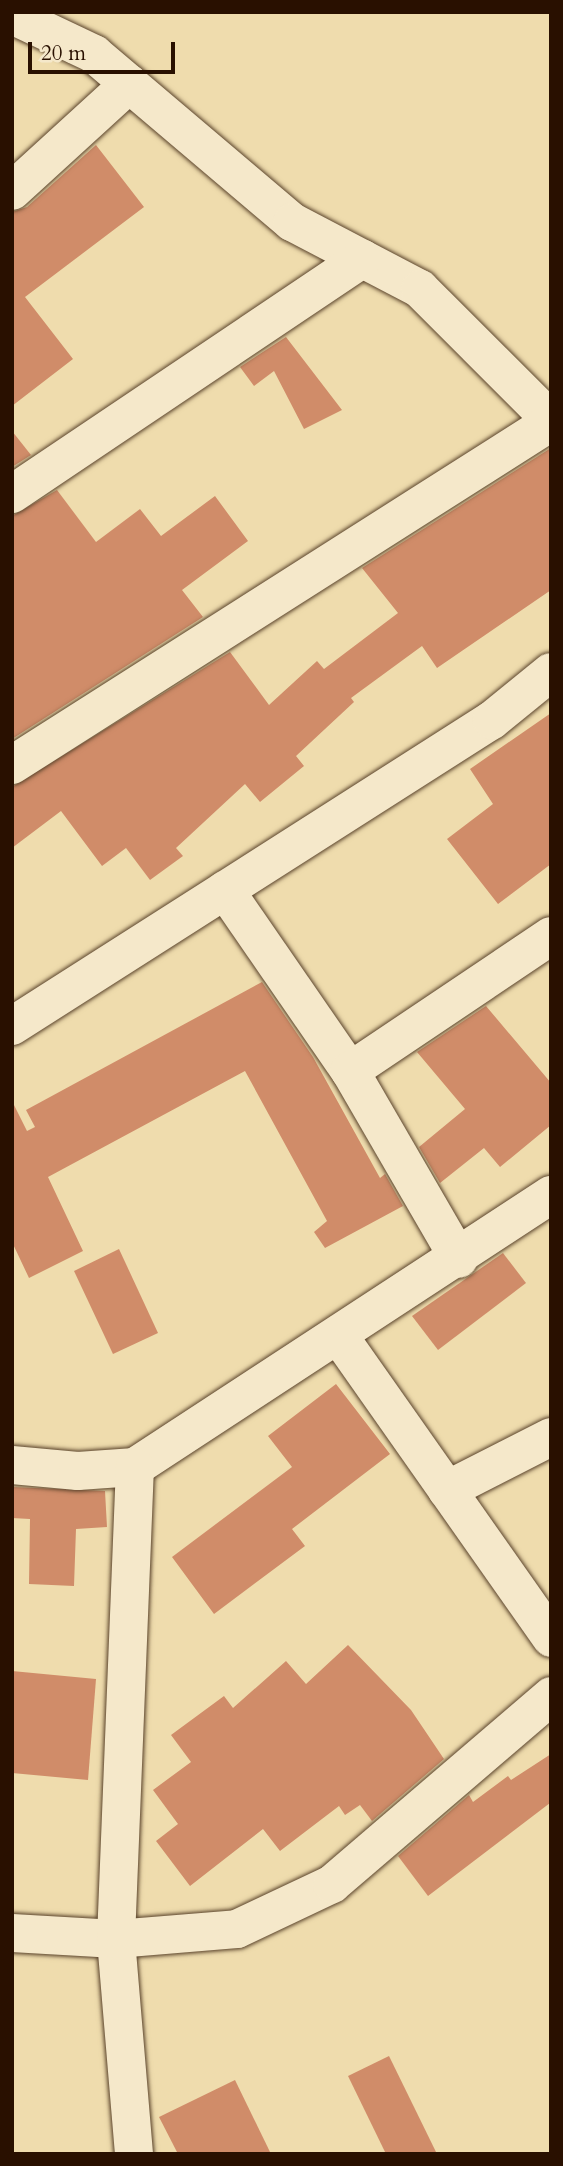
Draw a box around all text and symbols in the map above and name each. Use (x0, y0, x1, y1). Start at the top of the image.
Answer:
scale bar (32, 28, 178, 72)
text: 20 m (41, 39, 86, 68)

